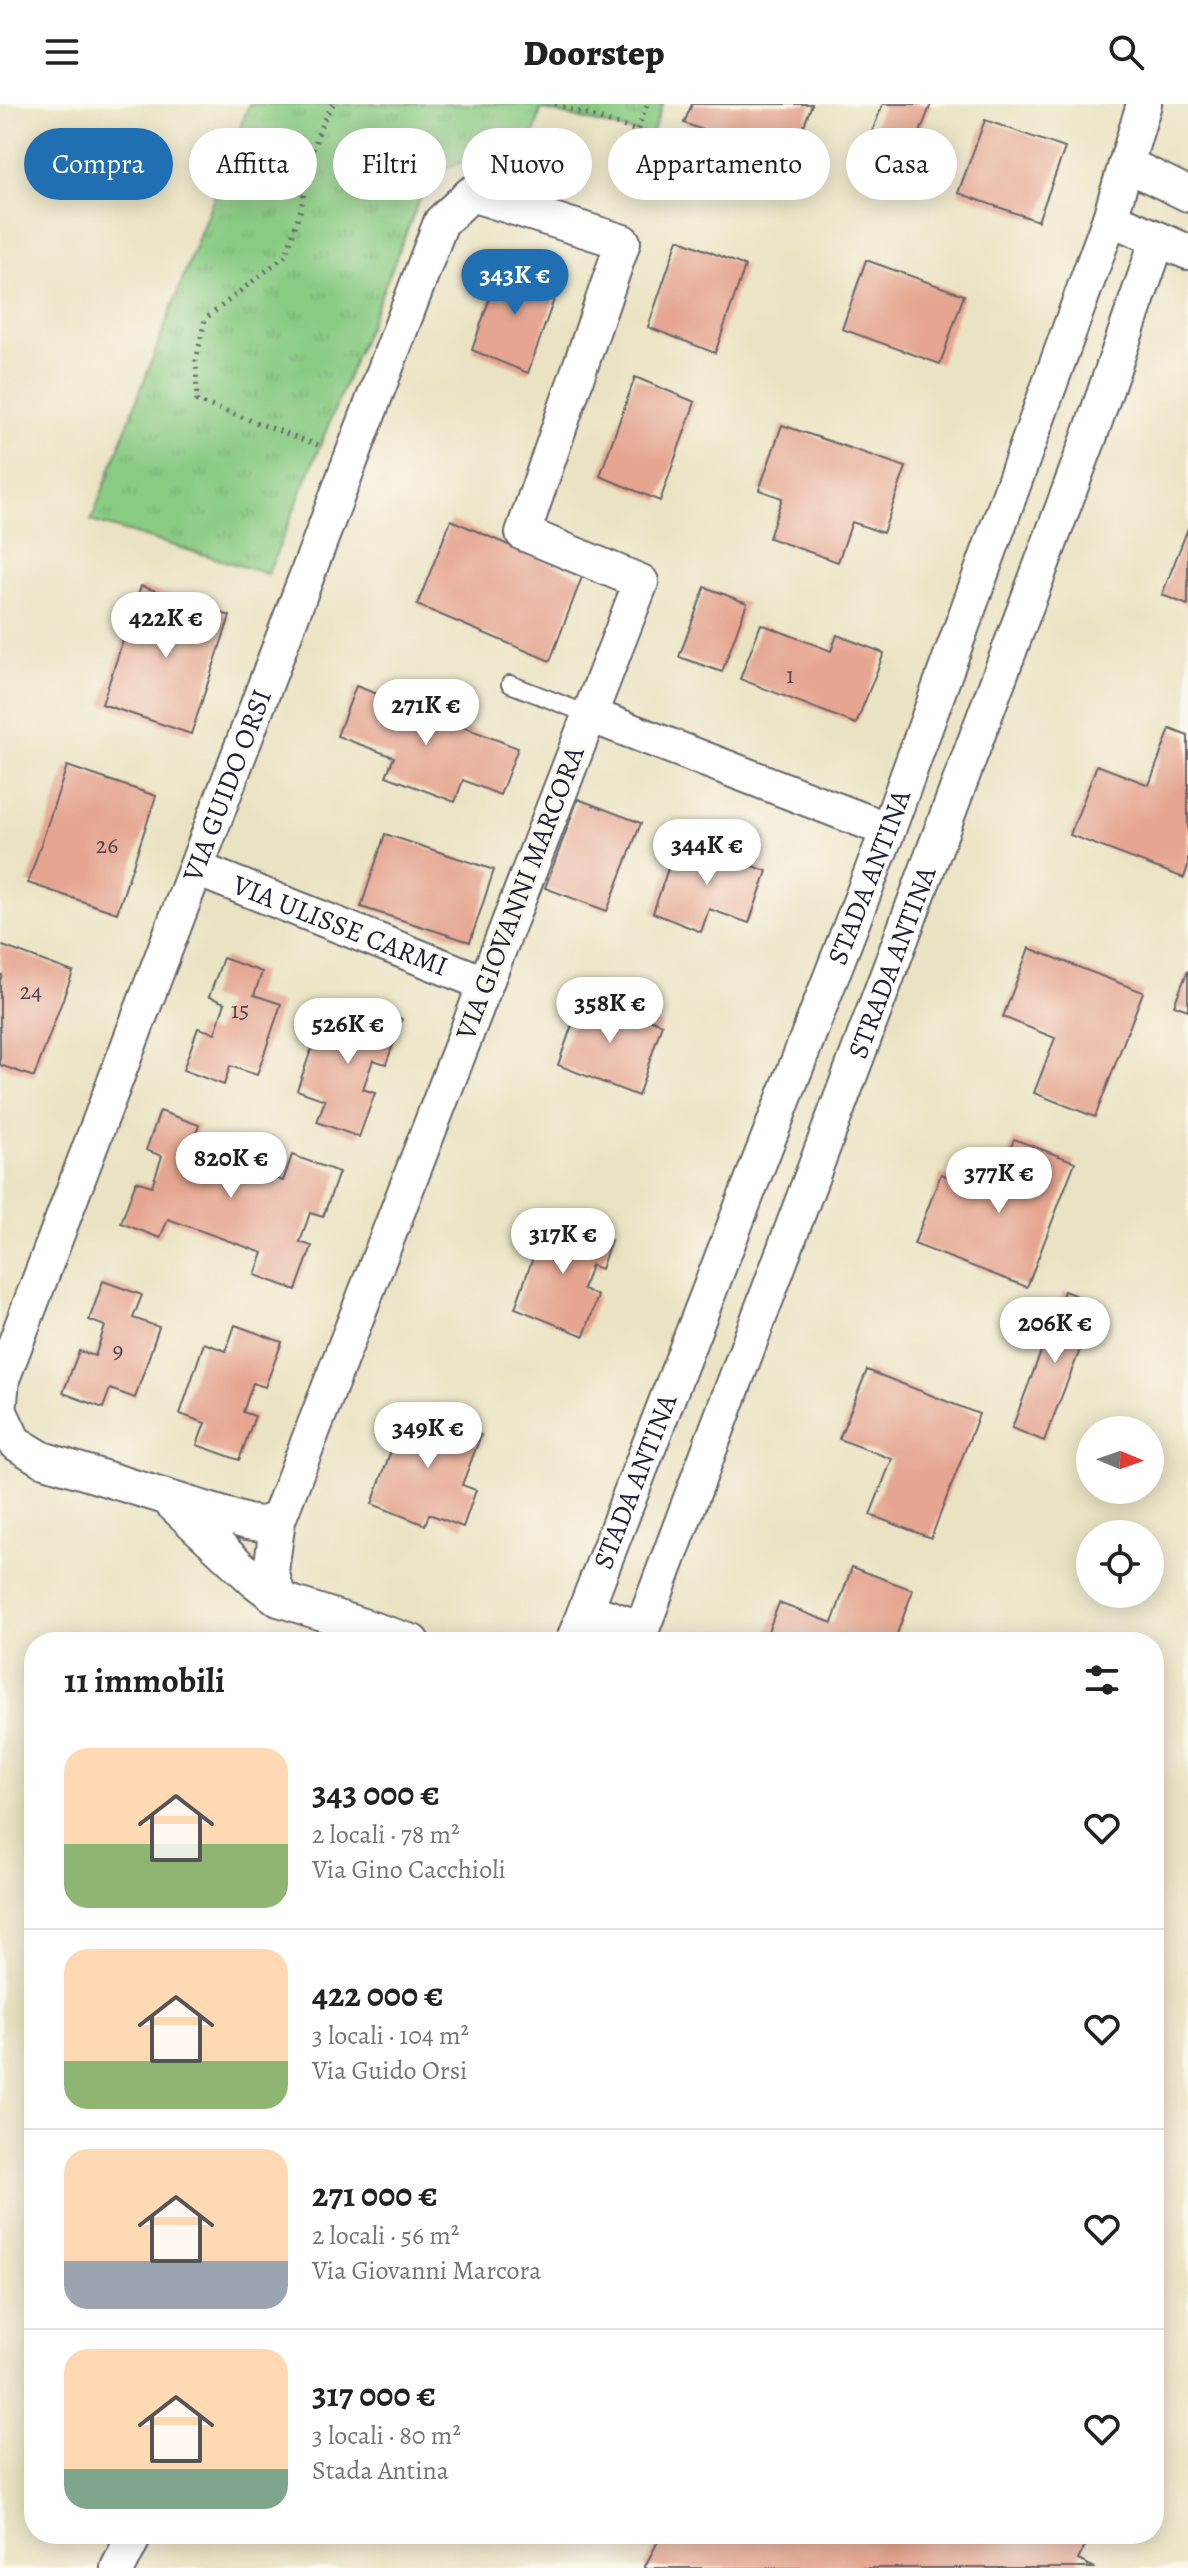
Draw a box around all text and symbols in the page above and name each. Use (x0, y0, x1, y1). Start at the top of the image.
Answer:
text: Doorstep (524, 28, 664, 77)
icon: menu (40, 30, 84, 74)
icon: search (1104, 30, 1148, 74)
chip: Compra (24, 128, 173, 200)
chip: Affitta (189, 128, 317, 200)
chip: Filtri (333, 128, 446, 200)
chip: Nuovo (462, 128, 592, 200)
chip: Appartamento (608, 128, 830, 200)
chip: Casa (846, 128, 957, 200)
pin: 343K € (450, 249, 580, 317)
text: 343K € (479, 257, 551, 292)
pin: 422K € (101, 592, 231, 660)
text: 422K € (129, 600, 203, 635)
house number: 1 (786, 659, 794, 691)
pin: 271K € (361, 679, 491, 747)
street label: VIA GUIDO ORSI (173, 684, 281, 888)
text: 271K € (391, 687, 461, 722)
street label: VIA GIOVANNI MARCORA (446, 740, 594, 1046)
street label: STADA ANTINA (818, 784, 920, 970)
pin: 344K € (642, 819, 772, 887)
text: 344K € (671, 827, 743, 862)
house number: 26 (96, 829, 118, 861)
street label: STRADA ANTINA (839, 861, 946, 1064)
street label: VIA ULISSE CARMI (226, 866, 453, 986)
house number: 24 (20, 975, 42, 1007)
pin: 358K € (545, 977, 675, 1045)
text: 358K € (574, 985, 646, 1020)
house number: 15 (231, 994, 249, 1026)
pin: 526K € (283, 998, 413, 1066)
text: 526K € (312, 1006, 384, 1041)
pin: 820K € (166, 1132, 296, 1200)
text: 820K € (194, 1140, 268, 1175)
pin: 377K € (934, 1147, 1064, 1215)
text: 377K € (964, 1155, 1034, 1190)
pin: 317K € (498, 1208, 628, 1276)
text: 317K € (529, 1216, 597, 1251)
pin: 206K € (990, 1297, 1120, 1365)
text: 206K € (1018, 1305, 1092, 1340)
house number: 9 (113, 1334, 123, 1366)
street label: STADA ANTINA (584, 1388, 687, 1575)
pin: 349K € (363, 1402, 493, 1470)
text: 349K € (392, 1410, 464, 1445)
north arrow (1076, 1416, 1164, 1504)
map controls (1076, 1416, 1164, 1608)
button: locate (1076, 1520, 1164, 1608)
text: 11 immobili (64, 1657, 225, 1704)
icon: filters (1080, 1658, 1124, 1702)
text: 343 000 € (312, 1770, 440, 1817)
icon: home (128, 1780, 224, 1876)
icon: heart (1080, 1806, 1124, 1850)
text: 2 locali · 78 m² (312, 1817, 460, 1852)
text: Via Gino Cacchioli (312, 1852, 506, 1887)
text: 422 000 € (312, 1971, 443, 2018)
icon: home (128, 1981, 224, 2077)
icon: heart (1080, 2007, 1124, 2051)
text: 3 locali · 104 m² (312, 2018, 469, 2053)
text: Via Guido Orsi (312, 2053, 467, 2088)
text: 271 000 € (312, 2171, 438, 2218)
icon: home (128, 2181, 224, 2277)
icon: heart (1080, 2207, 1124, 2251)
text: 2 locali · 56 m² (312, 2218, 459, 2253)
text: Via Giovanni Marcora (312, 2253, 541, 2288)
text: 317 000 € (312, 2371, 436, 2418)
icon: home (128, 2381, 224, 2477)
icon: heart (1080, 2407, 1124, 2451)
text: 3 locali · 80 m² (312, 2418, 461, 2453)
text: Stada Antina (312, 2453, 449, 2488)

